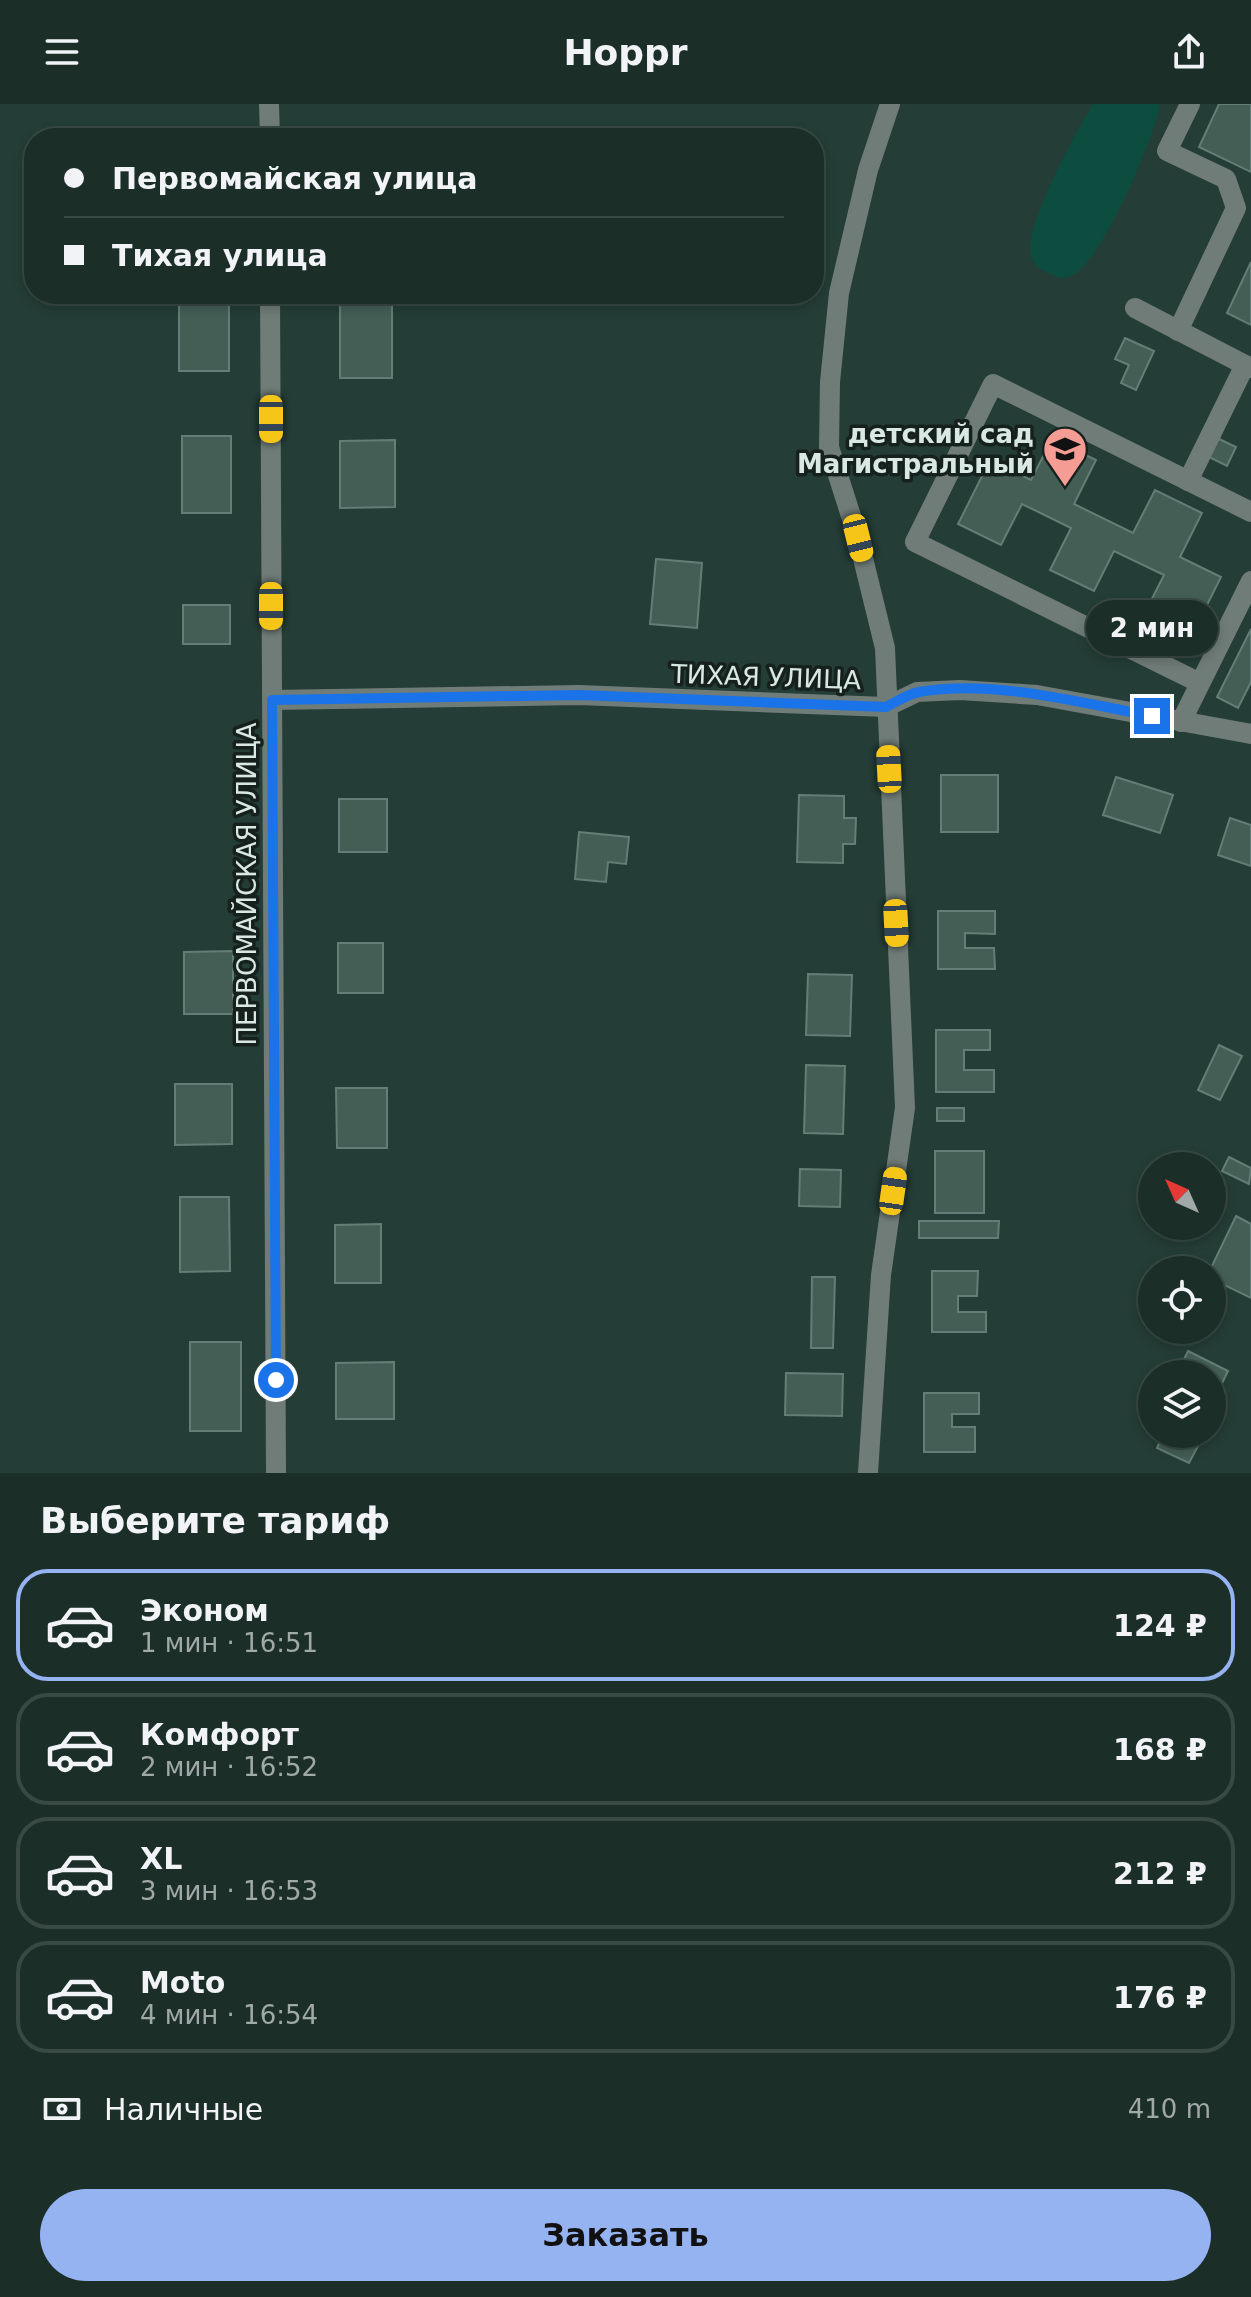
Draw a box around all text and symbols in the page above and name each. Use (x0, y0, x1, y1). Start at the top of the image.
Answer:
icon: menu (40, 30, 84, 74)
icon: share (1167, 30, 1211, 74)
text: Hoppr (563, 32, 688, 73)
text: Первомайская улица (112, 161, 477, 196)
text: Тихая улица (112, 238, 328, 273)
car (259, 395, 283, 443)
place label: детский сад Магистральный (797, 419, 1034, 479)
school or university icon: детский сад Магистральный (1041, 425, 1089, 488)
car (841, 512, 875, 564)
car (259, 582, 283, 630)
callout: 2 мин (1086, 600, 1218, 656)
text: 2 мин (1110, 613, 1194, 643)
street label: ТИХАЯ УЛИЦА (669, 659, 862, 695)
route end (1134, 698, 1170, 734)
street label: ПЕРВОМАЙСКАЯ УЛИЦА (231, 722, 262, 1046)
car (876, 744, 902, 794)
car (883, 898, 909, 948)
north arrow (1138, 1152, 1226, 1240)
map controls (1138, 1152, 1226, 1448)
car (878, 1166, 908, 1216)
button: locate (1138, 1256, 1226, 1344)
button: layers (1138, 1360, 1226, 1448)
route start (258, 1362, 294, 1398)
text: Выберите тариф (40, 1500, 390, 1541)
icon: car (44, 1589, 116, 1661)
text: Эконом (140, 1593, 269, 1628)
text: 124 ₽ (1113, 1608, 1207, 1643)
text: 1 мин · 16:51 (140, 1628, 318, 1658)
icon: car (44, 1713, 116, 1785)
text: Комфорт (140, 1717, 299, 1752)
text: 168 ₽ (1113, 1732, 1207, 1767)
text: 2 мин · 16:52 (140, 1752, 318, 1782)
icon: car (44, 1837, 116, 1909)
text: XL (140, 1841, 182, 1876)
text: 212 ₽ (1113, 1856, 1207, 1891)
text: 3 мин · 16:53 (140, 1876, 318, 1906)
icon: car (44, 1961, 116, 2033)
text: Moto (140, 1965, 225, 2000)
text: 176 ₽ (1113, 1980, 1207, 2015)
text: 4 мин · 16:54 (140, 2000, 318, 2030)
icon: cash (40, 2087, 84, 2131)
text: Наличные (104, 2092, 263, 2127)
text: 410 m (1128, 2094, 1211, 2124)
button: Заказать (40, 2189, 1211, 2281)

